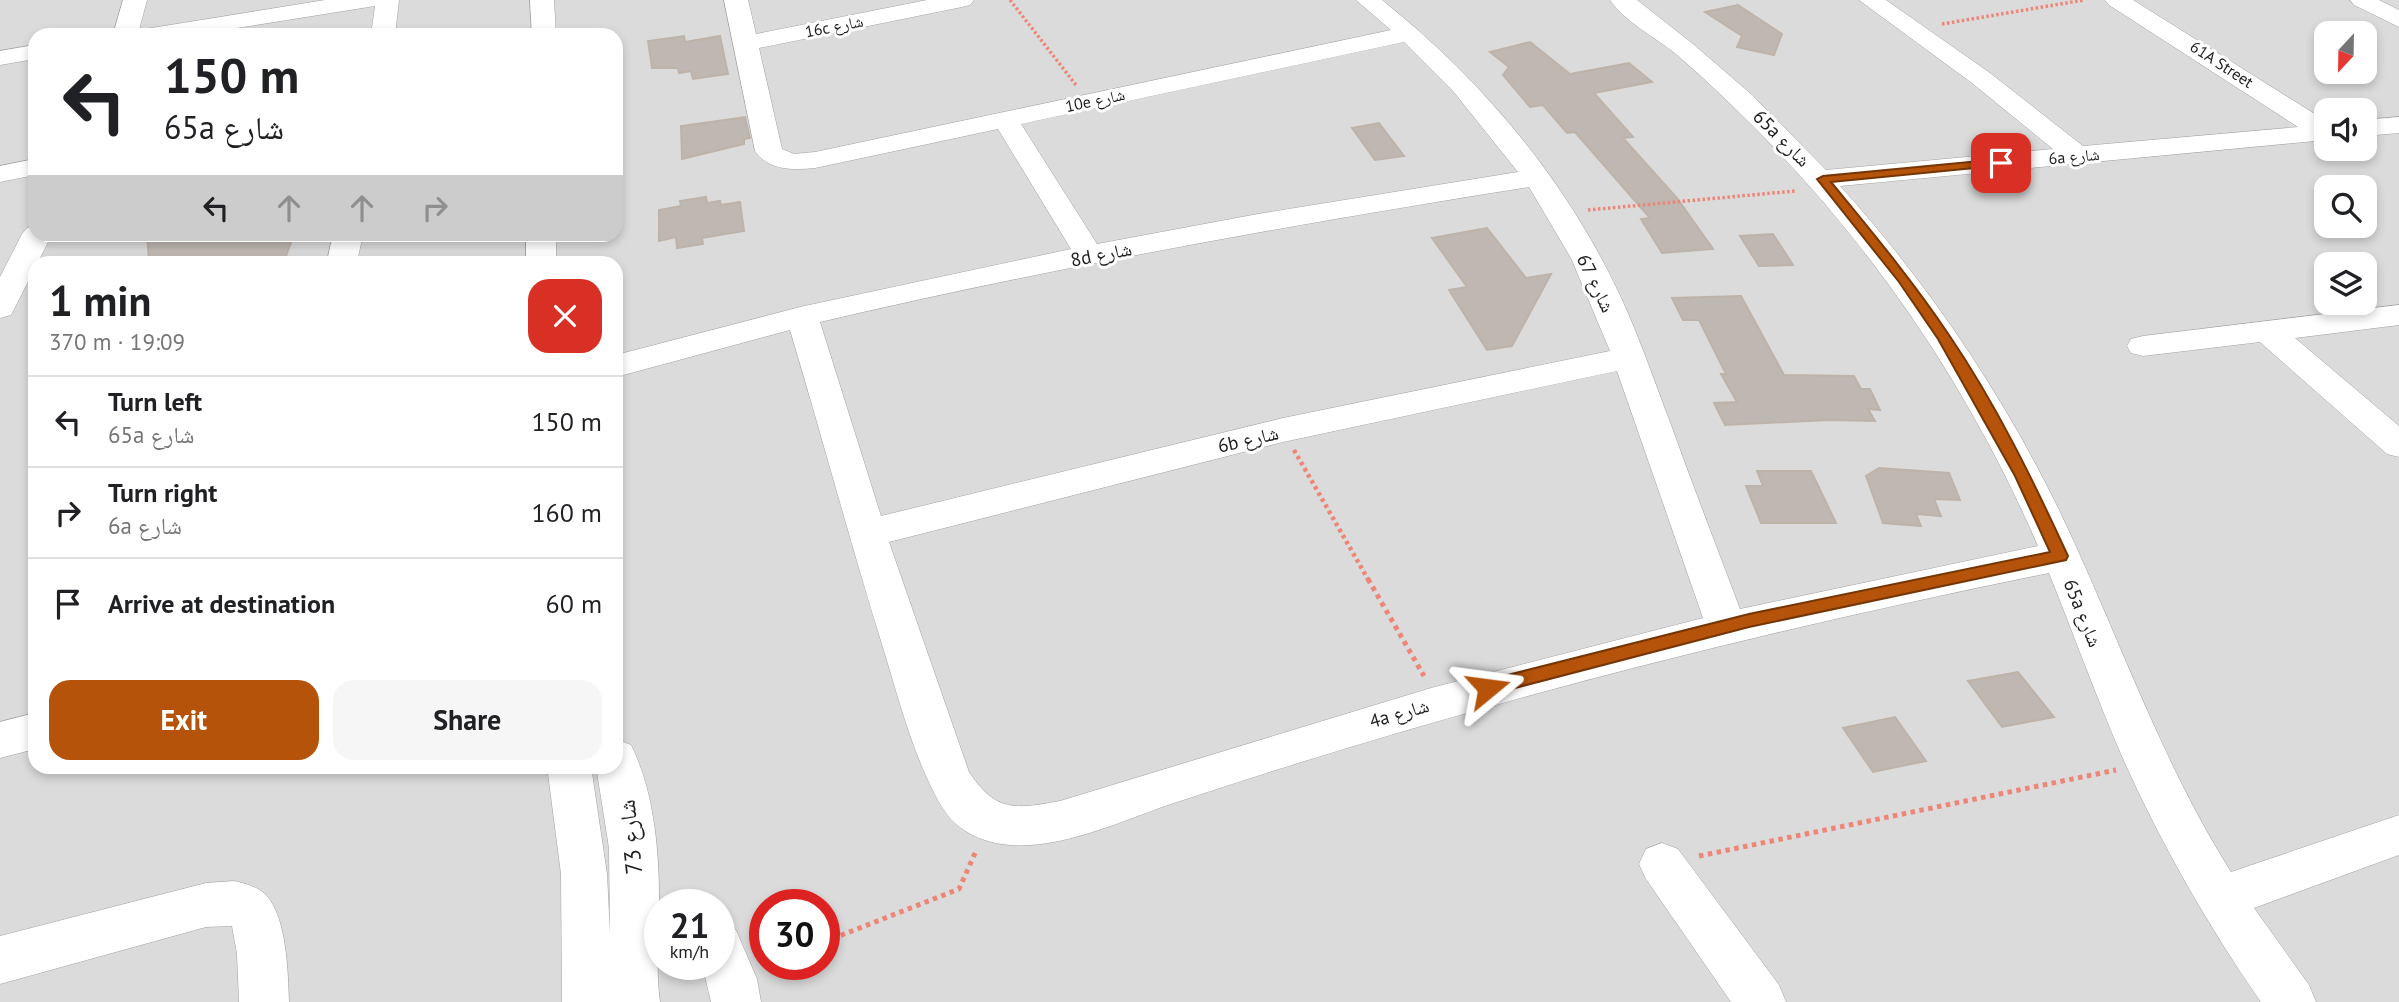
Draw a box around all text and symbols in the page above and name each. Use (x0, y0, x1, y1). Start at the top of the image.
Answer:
street label: 16c شارع (803, 11, 865, 42)
north arrow (2314, 21, 2376, 84)
map controls (2314, 21, 2377, 315)
street label: 61A Street (2187, 36, 2258, 92)
text: 150 m (164, 43, 299, 107)
icon: left (49, 56, 140, 147)
street label: 10e شارع (1063, 84, 1127, 117)
button: sound (2314, 98, 2377, 161)
street label: 65a شارع (1748, 104, 1816, 172)
text: 65a شارع (164, 106, 284, 148)
pin (1971, 133, 2031, 193)
icon: arrive (1982, 144, 2020, 182)
street label: 6a شارع (2048, 144, 2101, 169)
button: search (2314, 175, 2377, 238)
icon: left (197, 189, 235, 227)
icon: ahead (270, 189, 308, 227)
icon: ahead (343, 189, 381, 227)
icon: right (416, 189, 454, 227)
street label: 8d شارع (1068, 236, 1134, 272)
street label: شارع 67 (1572, 250, 1620, 316)
button: layers (2314, 252, 2377, 315)
text: 1 min (49, 273, 151, 328)
button: close (528, 279, 602, 353)
text: 370 m · 19:09 (49, 327, 185, 356)
text: Turn left (108, 385, 202, 418)
icon: left (49, 403, 87, 441)
text: 150 m (531, 405, 602, 438)
text: 65a شارع (108, 420, 194, 449)
street label: 6b شارع (1215, 420, 1281, 458)
text: Turn right (108, 476, 217, 509)
icon: right (49, 494, 87, 532)
text: 160 m (531, 496, 602, 529)
text: 6a شارع (108, 511, 182, 540)
street label: 65a شارع (2059, 575, 2107, 651)
icon: arrive (49, 585, 87, 623)
text: Arrive at destination (108, 587, 335, 620)
text: 60 m (546, 587, 602, 620)
position arrow (1451, 651, 1525, 725)
button: Exit (49, 680, 319, 760)
button: Share (333, 680, 602, 760)
street label: 4a شارع (1366, 693, 1432, 733)
street label: شارع 73 (612, 798, 649, 876)
speed limit sign: 30 (749, 889, 840, 980)
text: 21 (670, 902, 709, 948)
text: km/h (670, 940, 709, 963)

